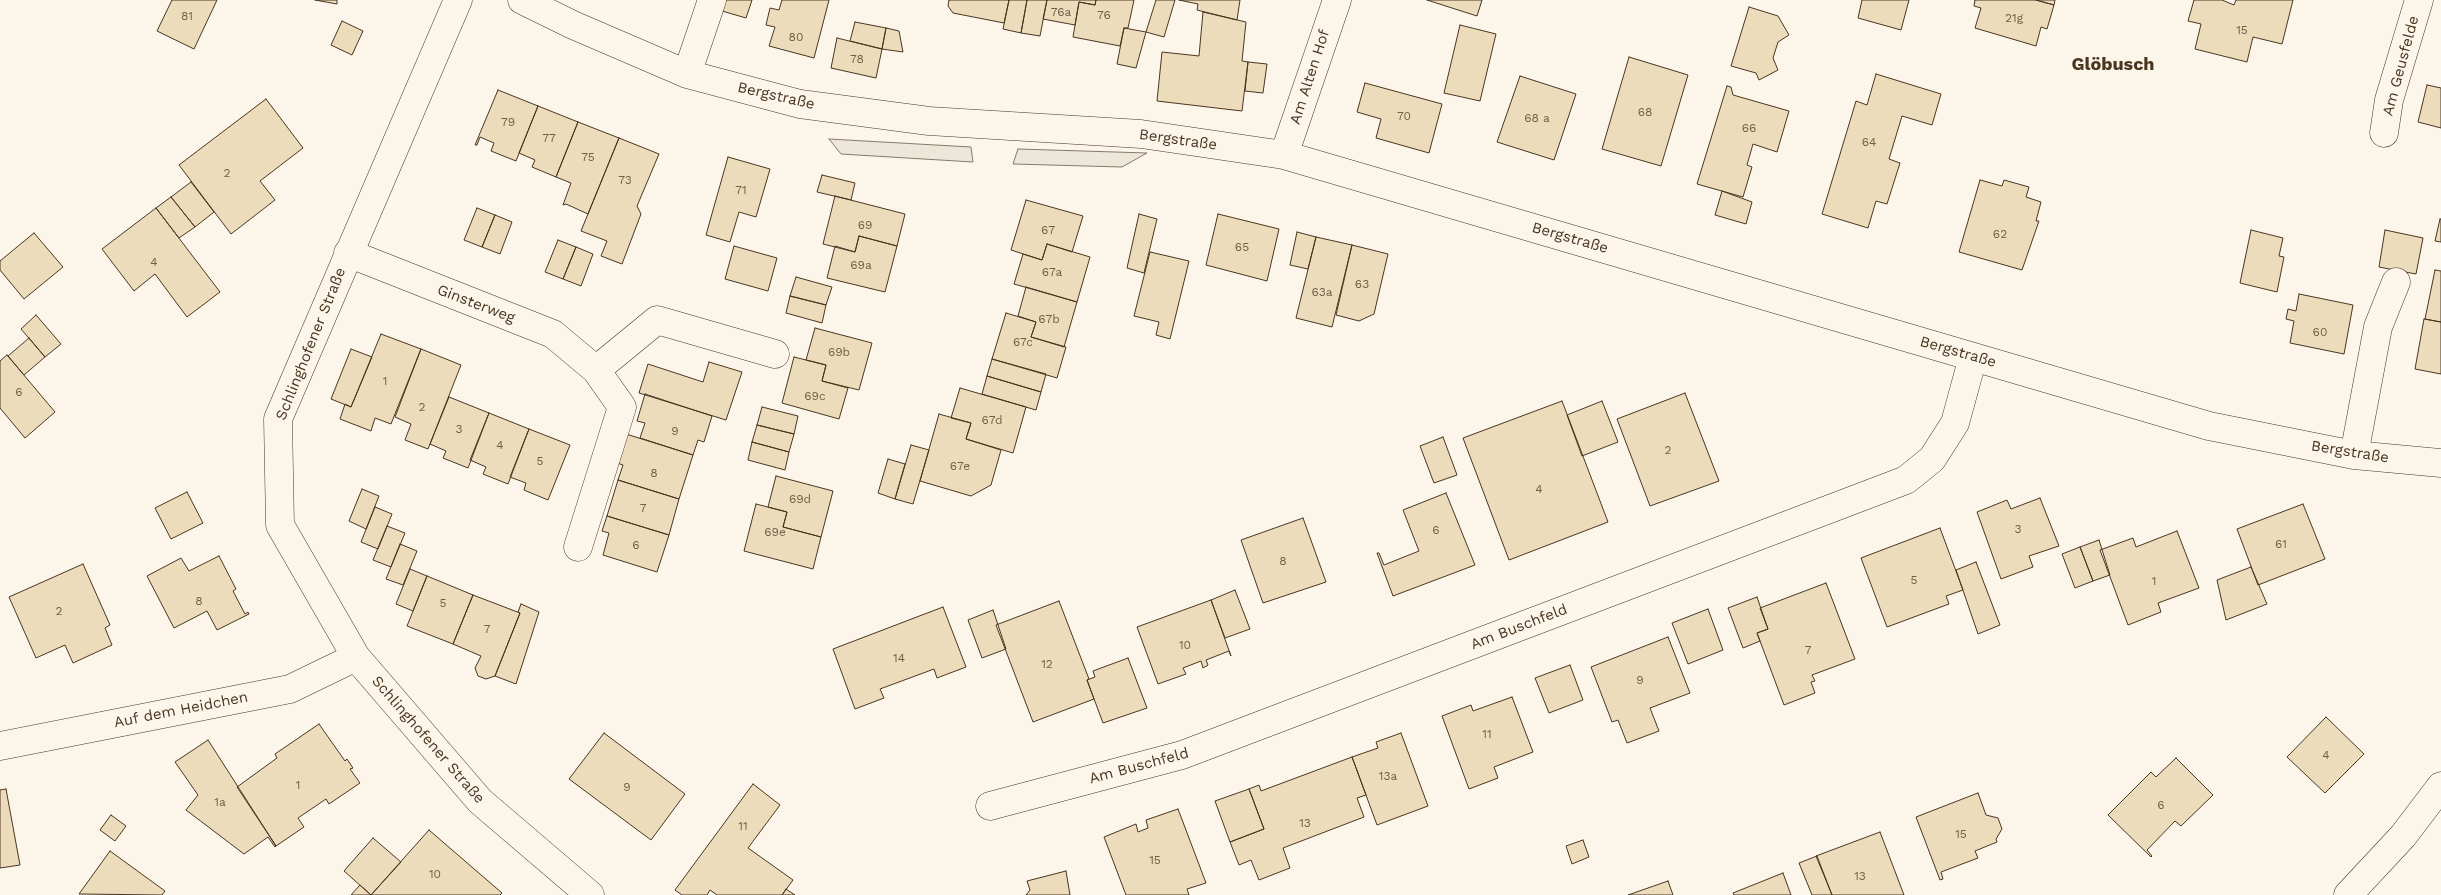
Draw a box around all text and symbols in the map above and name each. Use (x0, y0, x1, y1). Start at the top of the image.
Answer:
house number: 76a (1051, 5, 1071, 19)
house number: 76 (1097, 8, 1111, 22)
house number: 81 (181, 9, 193, 23)
house number: 21g (2005, 11, 2023, 25)
street label: Am Geusfelde (2379, 14, 2423, 118)
house number: 15 (2236, 23, 2248, 37)
street label: Am Alten Hof (1286, 27, 1334, 127)
house number: 80 (789, 30, 803, 44)
house number: 78 (850, 52, 864, 66)
district label: Glöbusch (2071, 54, 2155, 76)
street label: Bergstraße (736, 78, 816, 114)
house number: 68 (1638, 105, 1652, 119)
house number: 70 (1397, 109, 1411, 123)
house number: 68 a (1524, 111, 1550, 125)
house number: 79 (501, 115, 515, 129)
house number: 66 (1742, 121, 1756, 135)
street label: Bergstraße (1138, 126, 1218, 154)
house number: 77 (542, 131, 556, 145)
house number: 64 (1862, 135, 1876, 149)
house number: 75 (581, 150, 595, 164)
house number: 2 (224, 166, 230, 180)
house number: 73 (618, 173, 632, 187)
house number: 71 (735, 183, 747, 197)
house number: 69 (858, 218, 872, 232)
street label: Bergstraße (1530, 219, 1610, 257)
house number: 67 (1041, 223, 1055, 237)
house number: 62 (1993, 227, 2007, 241)
house number: 65 (1235, 240, 1249, 254)
house number: 4 (150, 255, 158, 269)
house number: 69a (850, 258, 872, 272)
street label: Schlinghofener Straße (272, 265, 350, 423)
house number: 67a (1042, 265, 1062, 279)
house number: 63 (1355, 277, 1369, 291)
street label: Ginsterweg (434, 281, 518, 327)
house number: 63a (1311, 285, 1333, 299)
house number: 67b (1038, 312, 1060, 326)
house number: 60 (2313, 325, 2327, 339)
street label: Bergstraße (1918, 333, 1998, 371)
house number: 67c (1013, 335, 1033, 349)
house number: 69b (828, 345, 850, 359)
house number: 1 (383, 374, 387, 388)
house number: 6 (15, 385, 23, 399)
house number: 69c (804, 389, 826, 403)
house number: 2 (419, 400, 425, 414)
house number: 67d (982, 413, 1002, 427)
house number: 3 (456, 422, 462, 436)
house number: 9 (671, 424, 679, 438)
street label: Bergstraße (2310, 437, 2390, 467)
house number: 4 (496, 438, 504, 452)
house number: 2 (1665, 443, 1671, 457)
house number: 5 (537, 454, 543, 468)
house number: 67e (950, 459, 970, 473)
house number: 8 (650, 466, 658, 480)
house number: 4 (1535, 482, 1543, 496)
house number: 69d (789, 492, 811, 506)
house number: 7 (640, 501, 646, 515)
house number: 3 (2015, 522, 2021, 536)
house number: 6 (1432, 523, 1440, 537)
house number: 69e (764, 525, 786, 539)
house number: 61 (2275, 537, 2287, 551)
house number: 6 (632, 538, 640, 552)
house number: 8 (1279, 554, 1287, 568)
house number: 5 (1911, 573, 1917, 587)
house number: 1 (2152, 574, 2156, 588)
house number: 8 (195, 594, 203, 608)
house number: 5 (440, 596, 446, 610)
street label: Am Buschfeld (1468, 600, 1570, 654)
house number: 2 (56, 604, 62, 618)
house number: 7 (484, 622, 490, 636)
house number: 10 (1179, 638, 1191, 652)
house number: 7 (1805, 643, 1811, 657)
house number: 14 (893, 651, 905, 665)
house number: 12 (1041, 657, 1053, 671)
street label: Schlinghofener Straße (368, 673, 488, 807)
house number: 9 (1636, 673, 1644, 687)
street label: Auf dem Heidchen (113, 688, 249, 732)
house number: 11 (1482, 727, 1492, 741)
street label: Am Buschfeld (1087, 744, 1191, 788)
house number: 4 (2322, 748, 2330, 762)
house number: 13a (1379, 769, 1397, 783)
house number: 1 (296, 778, 300, 792)
house number: 9 (623, 780, 631, 794)
house number: 1a (214, 795, 226, 809)
house number: 6 (2157, 798, 2165, 812)
house number: 13 (1299, 816, 1311, 830)
house number: 11 (738, 819, 748, 833)
house number: 15 (1955, 827, 1967, 841)
house number: 15 (1149, 853, 1161, 867)
house number: 10 (429, 867, 441, 881)
house number: 13 (1854, 869, 1866, 883)

